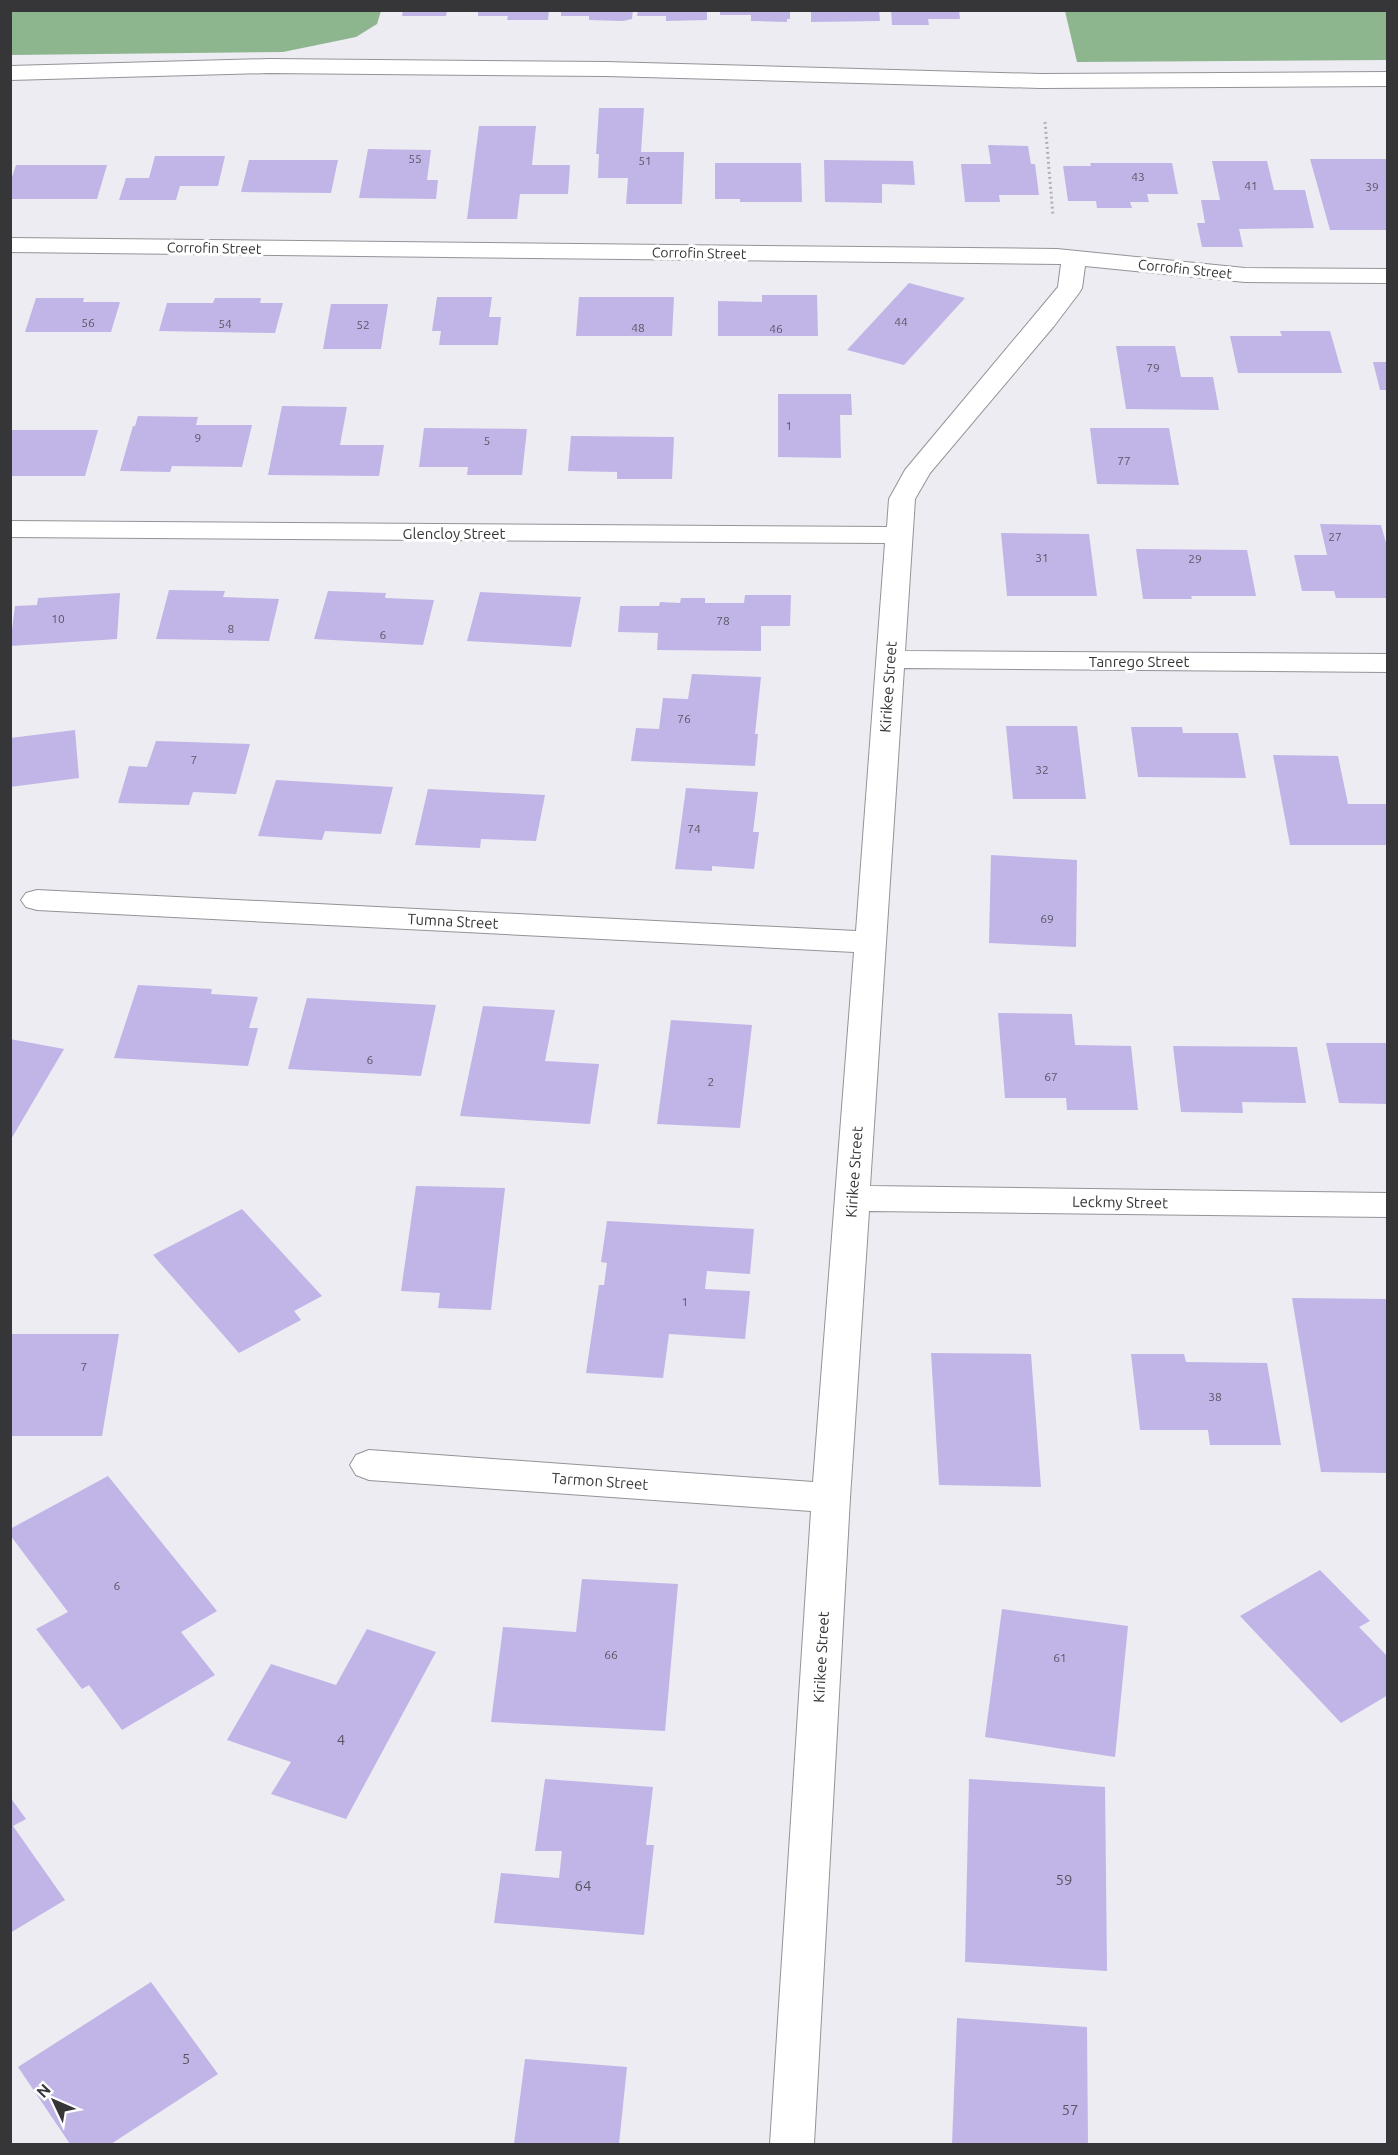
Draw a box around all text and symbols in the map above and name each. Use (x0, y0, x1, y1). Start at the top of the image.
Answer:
house number: 55 (408, 152, 422, 165)
house number: 51 (638, 154, 652, 167)
house number: 43 (1131, 170, 1145, 183)
house number: 41 (1244, 179, 1258, 192)
house number: 39 (1365, 180, 1379, 193)
street label: Corrofin Street (167, 239, 262, 257)
street label: Corrofin Street (652, 244, 747, 262)
street label: Corrofin Street (1137, 256, 1233, 282)
house number: 44 (894, 315, 908, 328)
house number: 56 (81, 316, 95, 329)
house number: 54 (218, 317, 232, 330)
house number: 52 (356, 318, 370, 331)
house number: 48 (631, 321, 645, 334)
house number: 46 (769, 322, 783, 335)
house number: 79 (1146, 361, 1160, 374)
house number: 1 (786, 419, 792, 432)
house number: 9 (195, 431, 201, 444)
house number: 5 (484, 434, 490, 447)
house number: 77 (1117, 454, 1131, 467)
street label: Glencloy Street (403, 525, 506, 542)
house number: 27 (1328, 530, 1342, 543)
house number: 31 (1035, 551, 1049, 564)
house number: 29 (1188, 552, 1202, 565)
house number: 10 (51, 612, 65, 625)
house number: 78 (716, 614, 730, 627)
house number: 8 (228, 622, 235, 635)
house number: 6 (380, 628, 387, 641)
street label: Kirikee Street (876, 641, 900, 733)
street label: Tanrego Street (1089, 653, 1189, 670)
house number: 76 (677, 712, 691, 725)
house number: 7 (191, 753, 197, 766)
house number: 32 (1035, 763, 1049, 776)
house number: 74 (687, 822, 701, 835)
street label: Tumna Street (407, 910, 499, 932)
house number: 69 (1040, 912, 1054, 925)
house number: 6 (367, 1053, 374, 1066)
house number: 67 (1044, 1070, 1058, 1083)
house number: 2 (708, 1075, 714, 1088)
street label: Kirikee Street (842, 1126, 866, 1218)
street label: Leckmy Street (1072, 1193, 1168, 1211)
house number: 1 (682, 1295, 688, 1308)
house number: 7 (81, 1360, 87, 1373)
house number: 38 (1208, 1390, 1222, 1403)
street label: Tarmon Street (551, 1469, 649, 1493)
house number: 6 (114, 1579, 121, 1592)
street label: Kirikee Street (810, 1611, 832, 1703)
house number: 66 (604, 1648, 618, 1661)
house number: 61 (1053, 1651, 1067, 1664)
house number: 4 (337, 1731, 345, 1748)
house number: 59 (1056, 1871, 1072, 1888)
house number: 64 (575, 1877, 591, 1894)
house number: 5 (182, 2050, 190, 2067)
north arrow (24, 2071, 84, 2131)
text: N (33, 2080, 54, 2101)
house number: 57 (1062, 2101, 1078, 2118)

